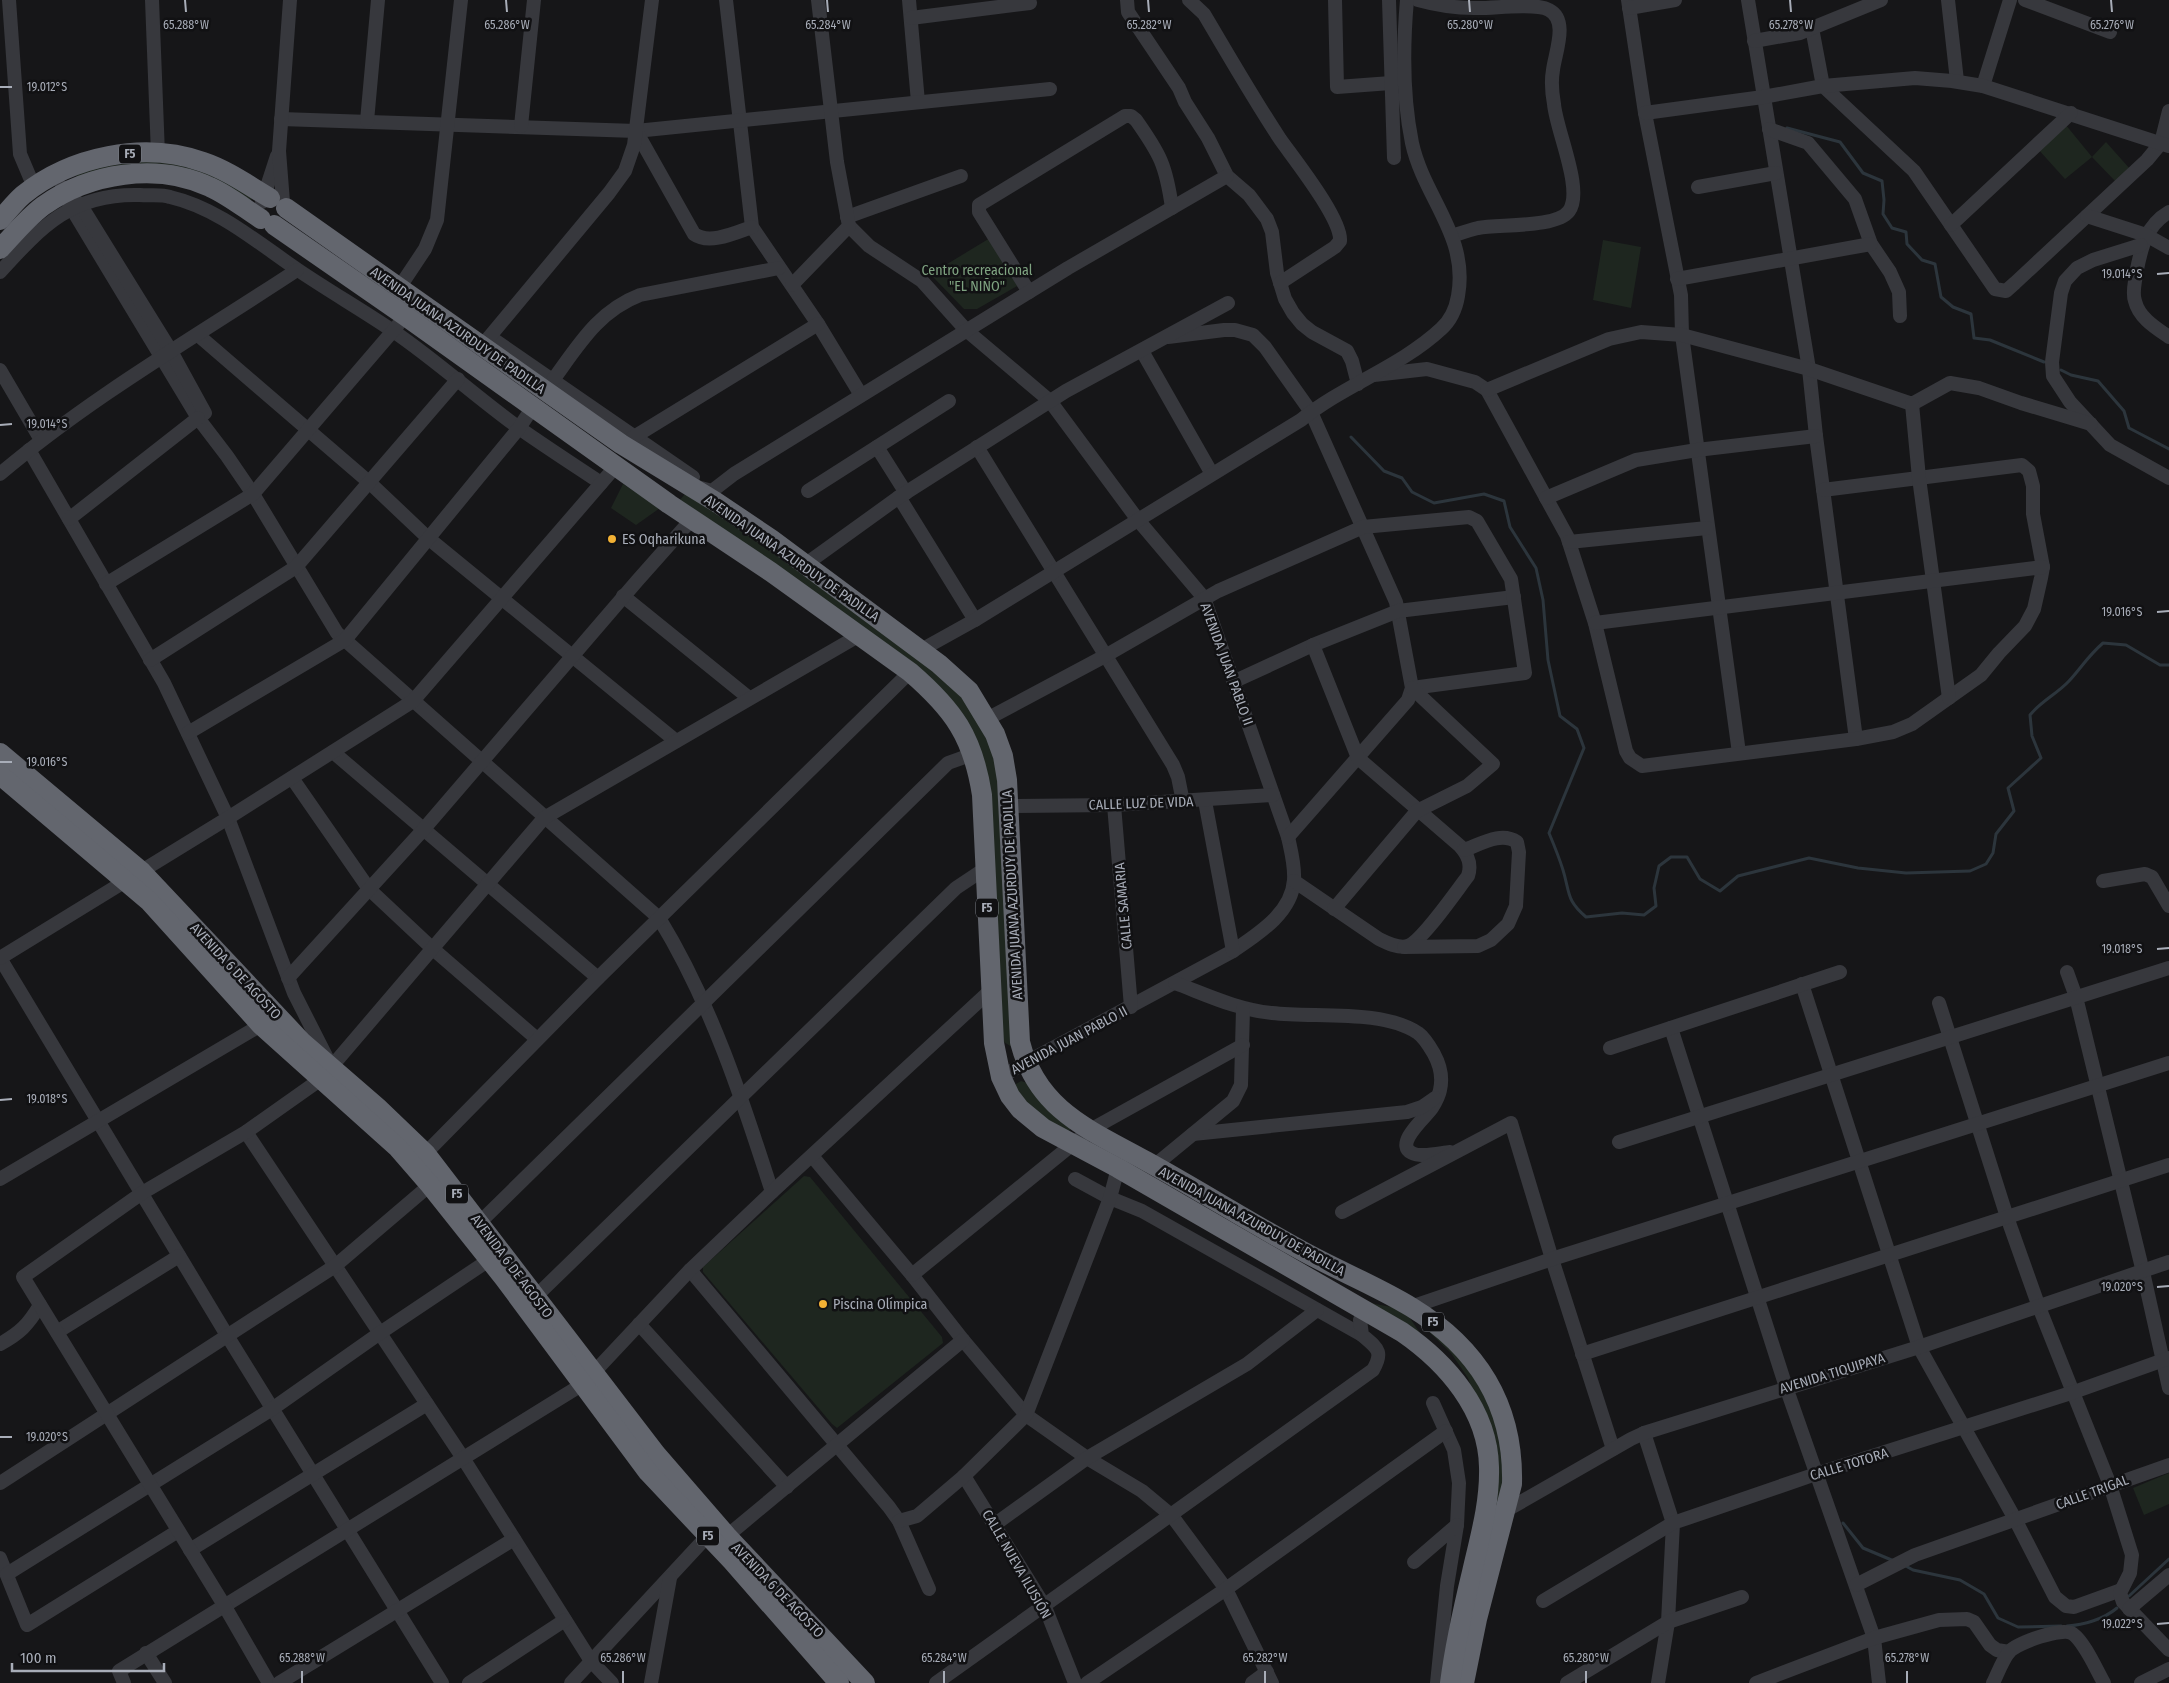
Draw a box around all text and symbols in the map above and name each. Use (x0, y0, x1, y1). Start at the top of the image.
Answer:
text: 65.288°W (163, 18, 209, 32)
text: 65.286°W (484, 18, 530, 32)
text: 65.284°W (805, 18, 851, 32)
text: 65.282°W (1126, 18, 1172, 32)
text: 65.280°W (1447, 18, 1493, 32)
text: 65.278°W (1769, 18, 1813, 32)
text: 65.276°W (2090, 18, 2134, 32)
text: 19.012°S (27, 80, 67, 94)
road number: F5 (119, 144, 141, 164)
park label: Centro recreacional "EL NIÑO" (921, 262, 1033, 295)
street label: AVENIDA JUANA AZURDUY DE PADILLA (367, 263, 549, 398)
text: 19.014°S (2102, 267, 2143, 281)
text: 19.014°S (27, 417, 68, 431)
street label: AVENIDA JUANA AZURDUY DE PADILLA (701, 491, 883, 626)
place label: ES Oqharikuna (622, 531, 706, 548)
marker: ES Oqharikuna (606, 533, 618, 545)
street label: AVENIDA JUAN PABLO II (1196, 601, 1257, 728)
text: 19.016°S (2102, 605, 2143, 619)
text: 19.016°S (27, 755, 68, 769)
street label: AVENIDA JUANA AZURDUY DE PADILLA (998, 789, 1026, 1000)
street label: CALLE LUZ DE VIDA (1088, 793, 1194, 814)
street label: CALLE SAMARIA (1111, 861, 1136, 950)
road number: F5 (976, 898, 998, 918)
street label: AVENIDA 6 DE AGOSTO (187, 920, 285, 1023)
text: 19.018°S (2101, 942, 2143, 956)
street label: AVENIDA JUAN PABLO II (1008, 1003, 1130, 1078)
text: 19.018°S (26, 1092, 68, 1106)
street label: AVENIDA JUANA AZURDUY DE PADILLA (1156, 1163, 1348, 1280)
road number: F5 (446, 1184, 468, 1204)
street label: AVENIDA 6 DE AGOSTO (467, 1211, 556, 1322)
text: 19.020°S (2101, 1280, 2143, 1294)
place label: Piscina Olímpica (833, 1296, 927, 1313)
marker: Piscina Olímpica (817, 1298, 829, 1310)
road number: F5 (1422, 1312, 1444, 1331)
street label: AVENIDA TIQUIPAYA (1777, 1349, 1888, 1398)
text: 19.020°S (26, 1430, 68, 1444)
street label: CALLE TOTORA (1808, 1444, 1891, 1484)
street label: CALLE TRIGAL (2054, 1471, 2131, 1513)
street label: CALLE NUEVA ILUSIÓN (978, 1506, 1056, 1622)
road number: F5 (697, 1526, 719, 1545)
street label: AVENIDA 6 DE AGOSTO (728, 1539, 827, 1641)
text: 19.022°S (2101, 1617, 2143, 1631)
scale bar (12, 1640, 165, 1672)
text: 100 m (20, 1649, 57, 1667)
text: 65.288°W (279, 1651, 325, 1665)
text: 65.286°W (600, 1651, 646, 1665)
text: 65.284°W (921, 1651, 967, 1665)
text: 65.282°W (1242, 1651, 1288, 1665)
text: 65.280°W (1563, 1651, 1609, 1665)
text: 65.278°W (1885, 1651, 1929, 1665)

